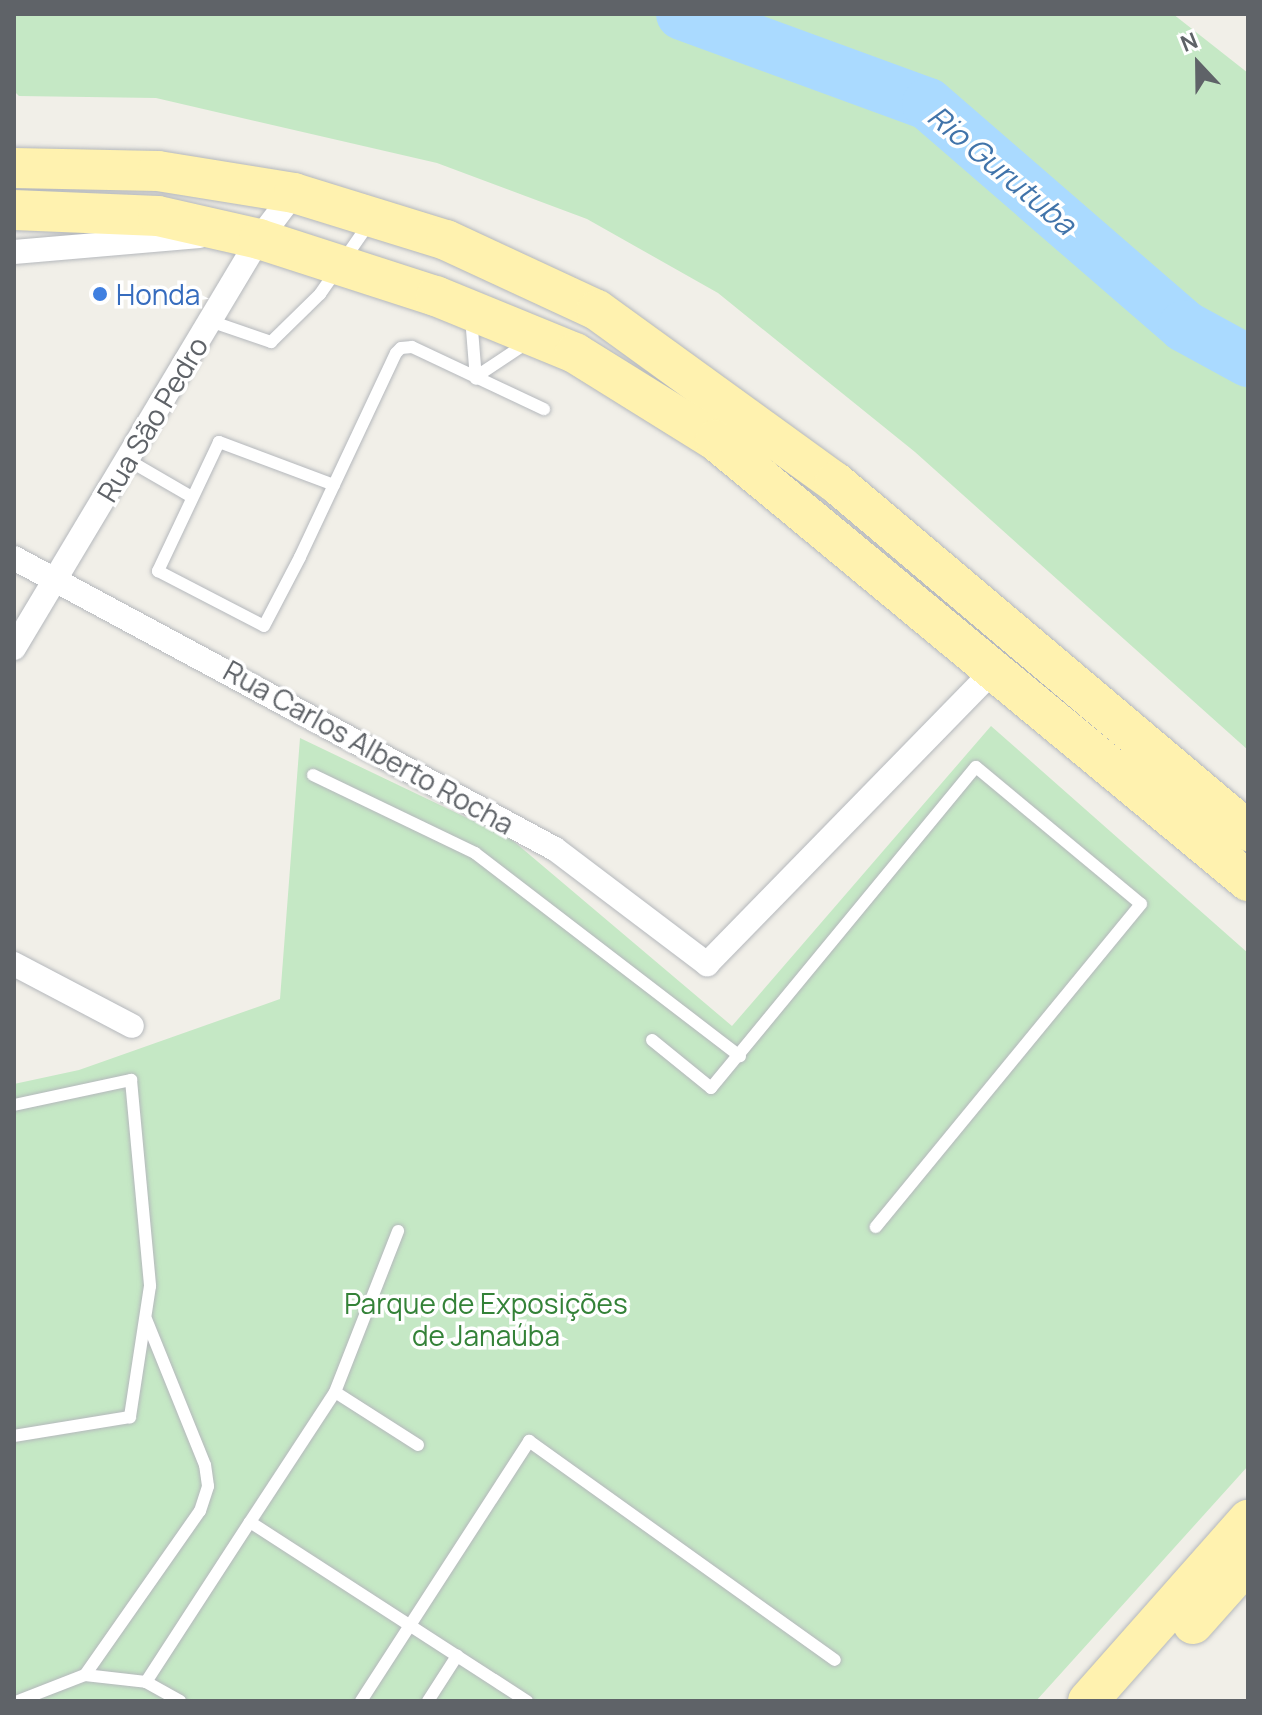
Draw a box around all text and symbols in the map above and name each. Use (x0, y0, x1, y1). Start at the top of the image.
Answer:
north arrow (1158, 24, 1238, 104)
text: N (1176, 25, 1202, 59)
water label: Rio Gurutuba (921, 98, 1083, 242)
place label: Honda (116, 277, 200, 311)
marker: Honda (91, 285, 109, 303)
street label: Rua São Pedro (90, 330, 214, 508)
street label: Rua Carlos Alberto Rocha (218, 653, 520, 841)
park label: Parque de Exposições de Janaúba (344, 1286, 628, 1352)

